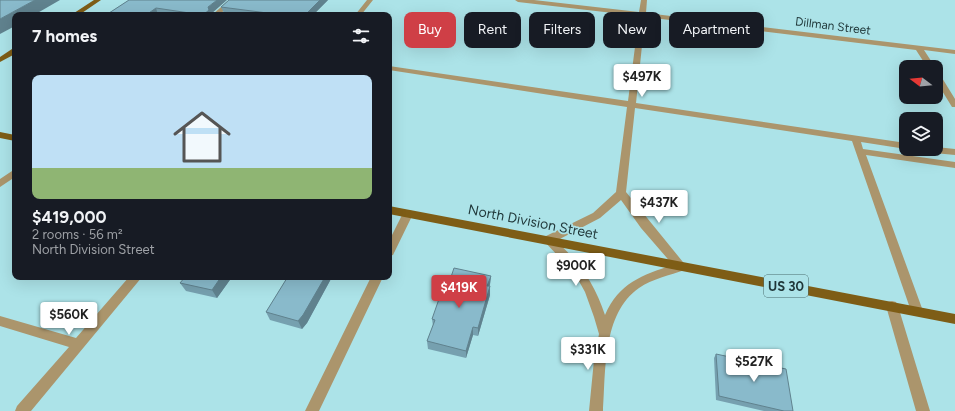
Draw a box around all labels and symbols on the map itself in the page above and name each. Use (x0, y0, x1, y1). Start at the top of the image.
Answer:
street label: Dillman Street (794, 14, 872, 38)
north arrow (899, 60, 943, 104)
pin: $497K (614, 64, 670, 98)
pin: $437K (631, 190, 687, 224)
street label: North Division Street (467, 201, 599, 243)
pin: $900K (548, 253, 604, 287)
pin: $419K (431, 275, 487, 309)
road number: US 30 (764, 275, 808, 297)
pin: $560K (41, 302, 97, 336)
pin: $331K (560, 337, 616, 371)
pin: $527K (726, 349, 782, 383)

